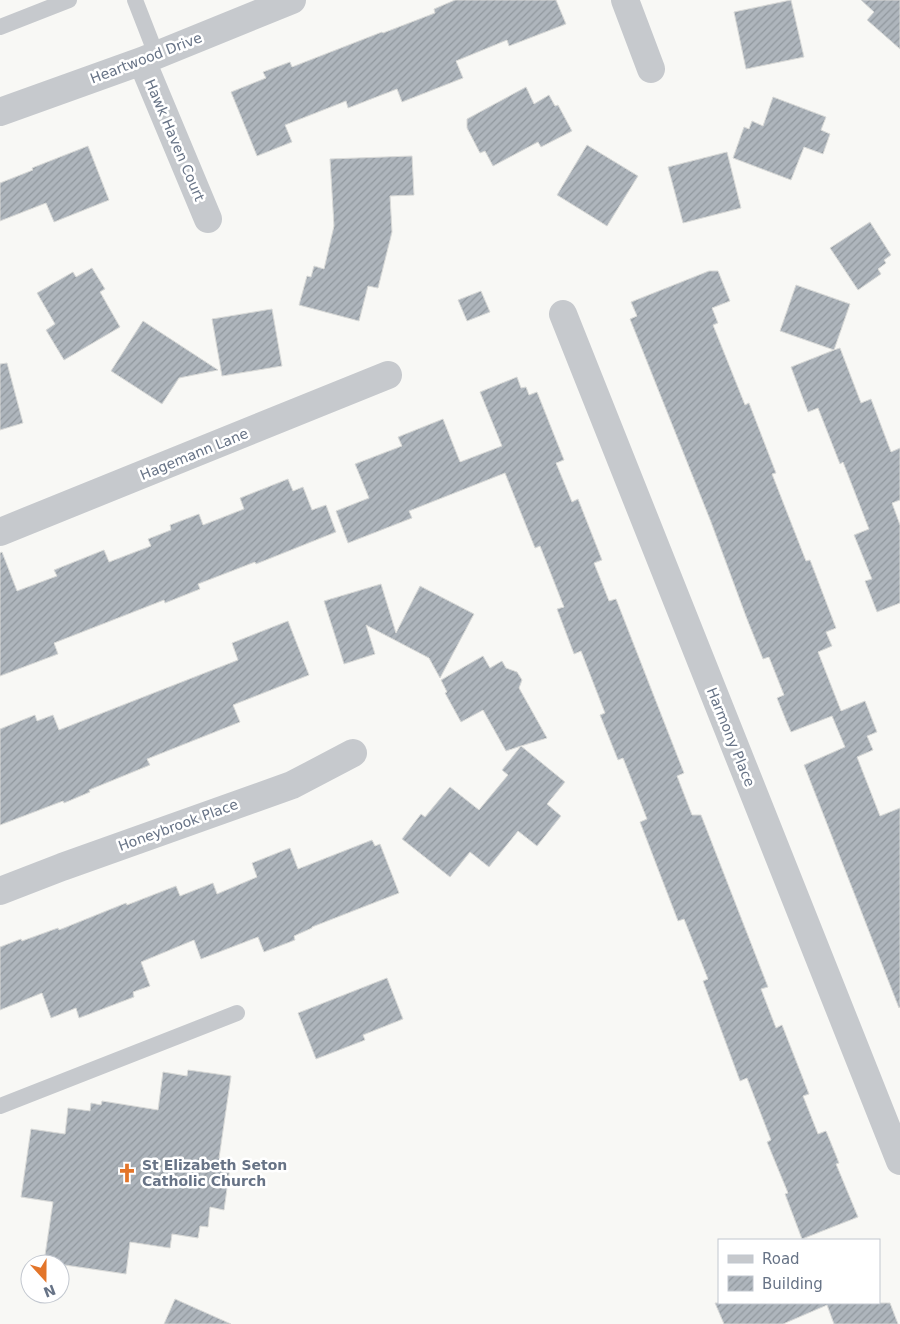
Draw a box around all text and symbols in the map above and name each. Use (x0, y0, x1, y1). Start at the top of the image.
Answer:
street label: Heartwood Drive (88, 29, 204, 87)
street label: Hawk Haven Court (142, 77, 208, 204)
street label: Hagemann Lane (138, 425, 250, 483)
street label: Harmony Place (704, 685, 758, 789)
street label: Honeybrook Place (116, 796, 240, 854)
place label: St Elizabeth Seton Catholic Church (142, 1157, 287, 1189)
church icon: St Elizabeth Seton Catholic Church (116, 1162, 138, 1184)
legend (718, 1239, 880, 1304)
text: Road (762, 1250, 800, 1268)
north arrow (20, 1254, 70, 1304)
text: Building (762, 1275, 823, 1293)
text: N (41, 1282, 58, 1301)

